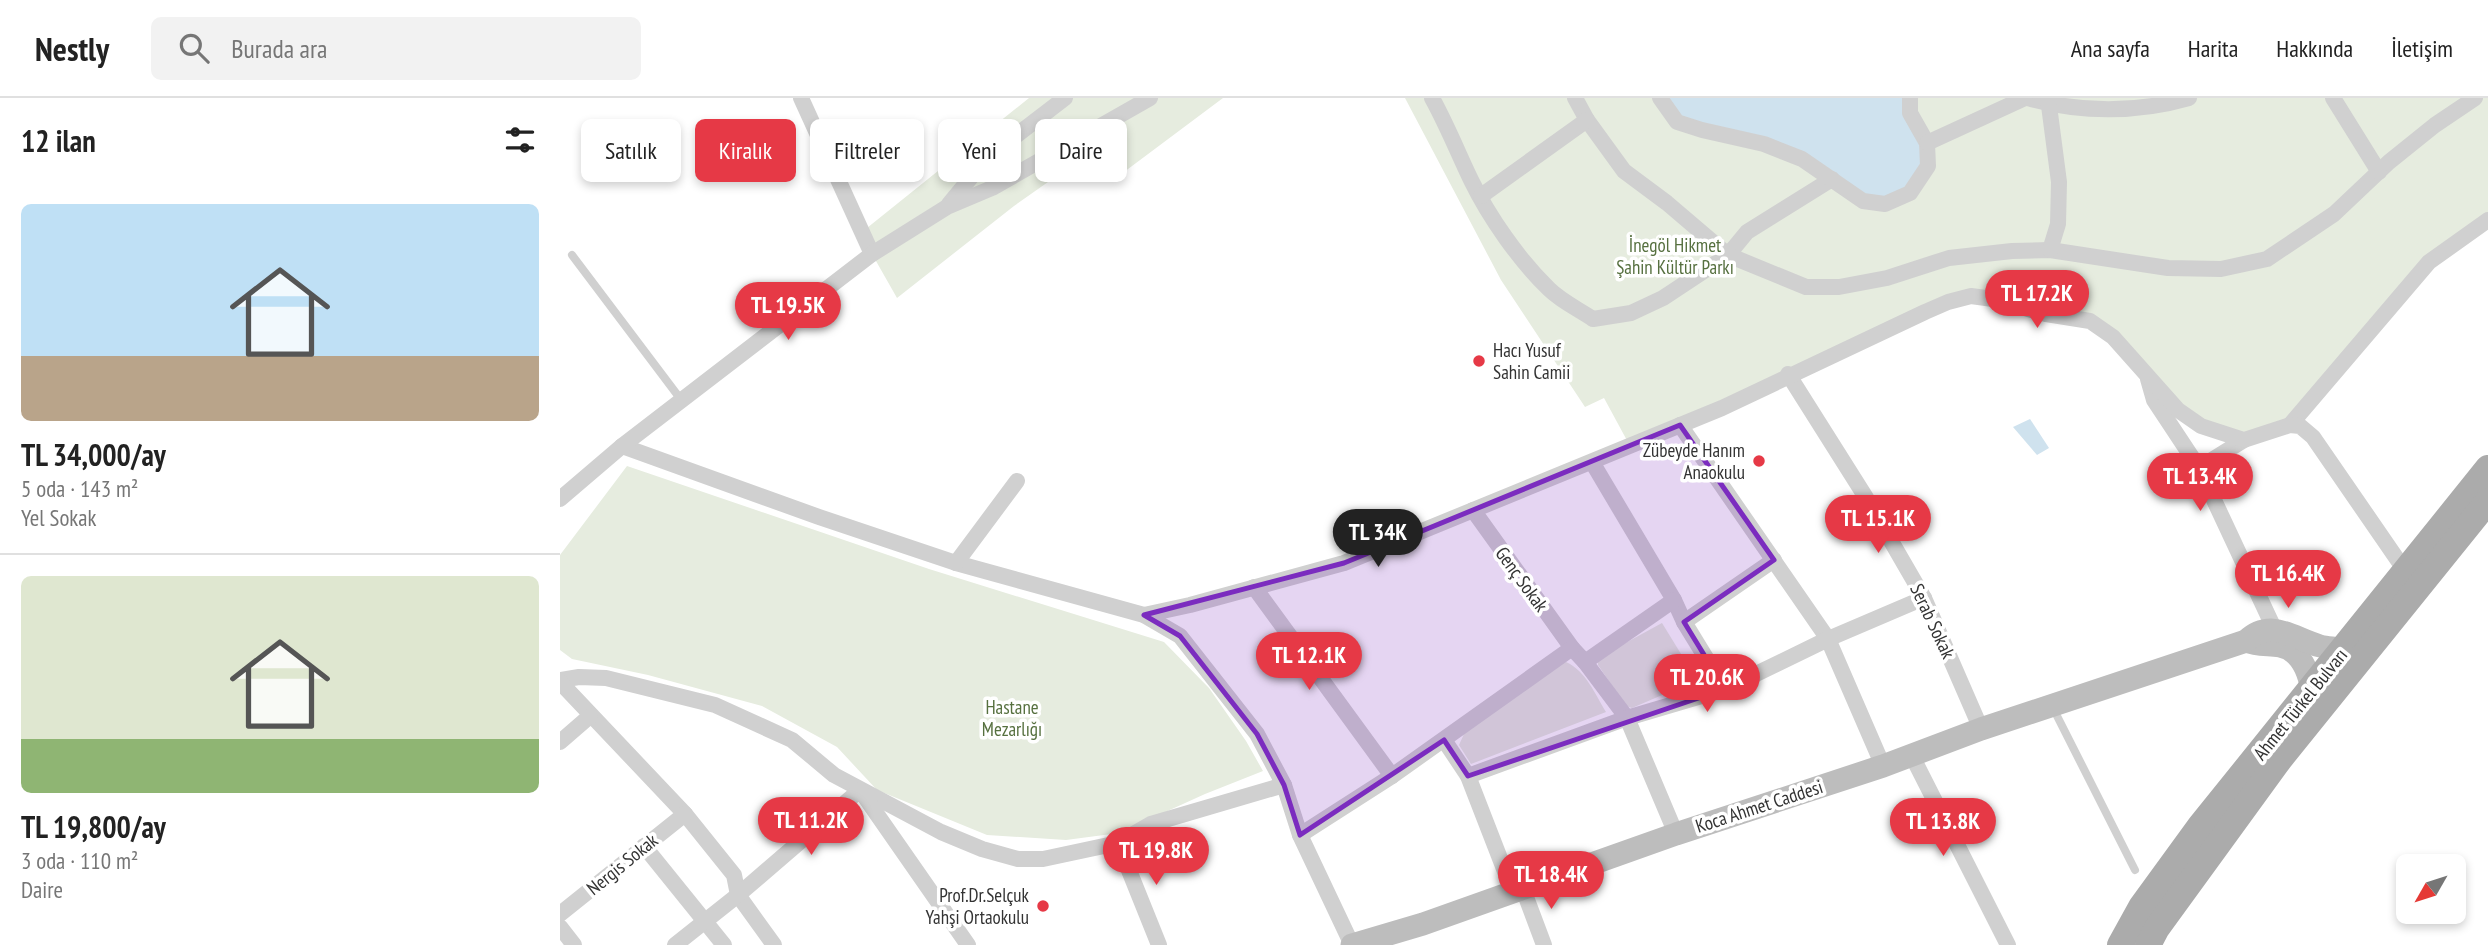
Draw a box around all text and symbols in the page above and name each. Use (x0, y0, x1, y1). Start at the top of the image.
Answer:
search box (151, 17, 641, 80)
text: Nestly (35, 27, 109, 70)
icon: search (175, 29, 213, 67)
text: Burada ara (231, 32, 327, 65)
text: Ana sayfa (2071, 33, 2150, 64)
text: Harita (2188, 33, 2238, 64)
text: Hakkında (2276, 33, 2353, 64)
text: İletişim (2391, 33, 2453, 64)
chip: Satılık (581, 119, 681, 182)
chip: Kiralık (695, 119, 796, 182)
chip: Filtreler (810, 119, 924, 182)
chip: Yeni (938, 119, 1021, 182)
chip: Daire (1035, 119, 1127, 182)
text: 12 ilan (21, 121, 96, 160)
icon: filters (501, 121, 539, 159)
park label: İnegöl Hikmet Şahin Kültür Parkı (1616, 233, 1734, 279)
icon: home (217, 249, 343, 375)
pin: TL 17.2K (1965, 271, 2109, 330)
text: TL 17.2K (2001, 278, 2073, 307)
pin: TL 19.5K (716, 282, 860, 342)
text: TL 19.5K (751, 290, 825, 319)
place label: Hacı Yusuf Sahin Camii (1493, 338, 1570, 384)
marker: Hacı Yusuf Sahin Camii (1471, 353, 1487, 369)
text: TL 34,000/ay (21, 435, 166, 474)
place label: Zübeyde Hanım Anaokulu (1643, 438, 1745, 484)
marker: Zübeyde Hanım Anaokulu (1751, 453, 1767, 469)
pin: TL 13.4K (2128, 454, 2272, 513)
text: TL 13.4K (2163, 461, 2237, 490)
text: 5 oda · 143 m² (21, 474, 138, 503)
pin: TL 15.1K (1806, 496, 1950, 555)
text: Yel Sokak (21, 503, 96, 532)
text: TL 15.1K (1841, 503, 1915, 532)
pin: TL 34K (1321, 510, 1435, 569)
text: TL 34K (1349, 517, 1407, 546)
street label: Genç Sokak (1490, 542, 1554, 617)
pin: TL 16.4K (2216, 550, 2360, 610)
text: TL 16.4K (2251, 558, 2325, 587)
street label: Serab Sokak (1905, 580, 1961, 663)
icon: home (217, 621, 343, 747)
pin: TL 12.1K (1237, 632, 1381, 692)
text: TL 12.1K (1272, 640, 1346, 669)
street label: Ahmet Türkel Bulvarı (2248, 643, 2352, 765)
pin: TL 20.6K (1635, 654, 1779, 714)
text: TL 20.6K (1670, 662, 1744, 691)
park label: Hastane Mezarlığı (982, 695, 1042, 741)
street label: Koca Ahmet Caddesi (1692, 774, 1826, 838)
pin: TL 11.2K (739, 798, 883, 857)
pin: TL 13.8K (1871, 798, 2015, 858)
text: TL 11.2K (774, 805, 848, 834)
text: TL 13.8K (1906, 806, 1980, 835)
text: TL 19,800/ay (21, 807, 166, 846)
street label: Nergis Sokak (582, 828, 663, 900)
pin: TL 19.8K (1084, 828, 1228, 887)
text: TL 19.8K (1119, 835, 1193, 864)
text: 3 oda · 110 m² (21, 846, 138, 875)
pin: TL 18.4K (1479, 852, 1623, 911)
north arrow (2396, 854, 2466, 924)
map controls (2396, 854, 2466, 924)
text: TL 18.4K (1514, 859, 1588, 888)
text: Daire (21, 875, 63, 904)
place label: Prof.Dr.Selçuk Yahşi Ortaokulu (926, 883, 1030, 929)
marker: Prof.Dr.Selçuk Yahşi Ortaokulu (1035, 898, 1051, 914)

